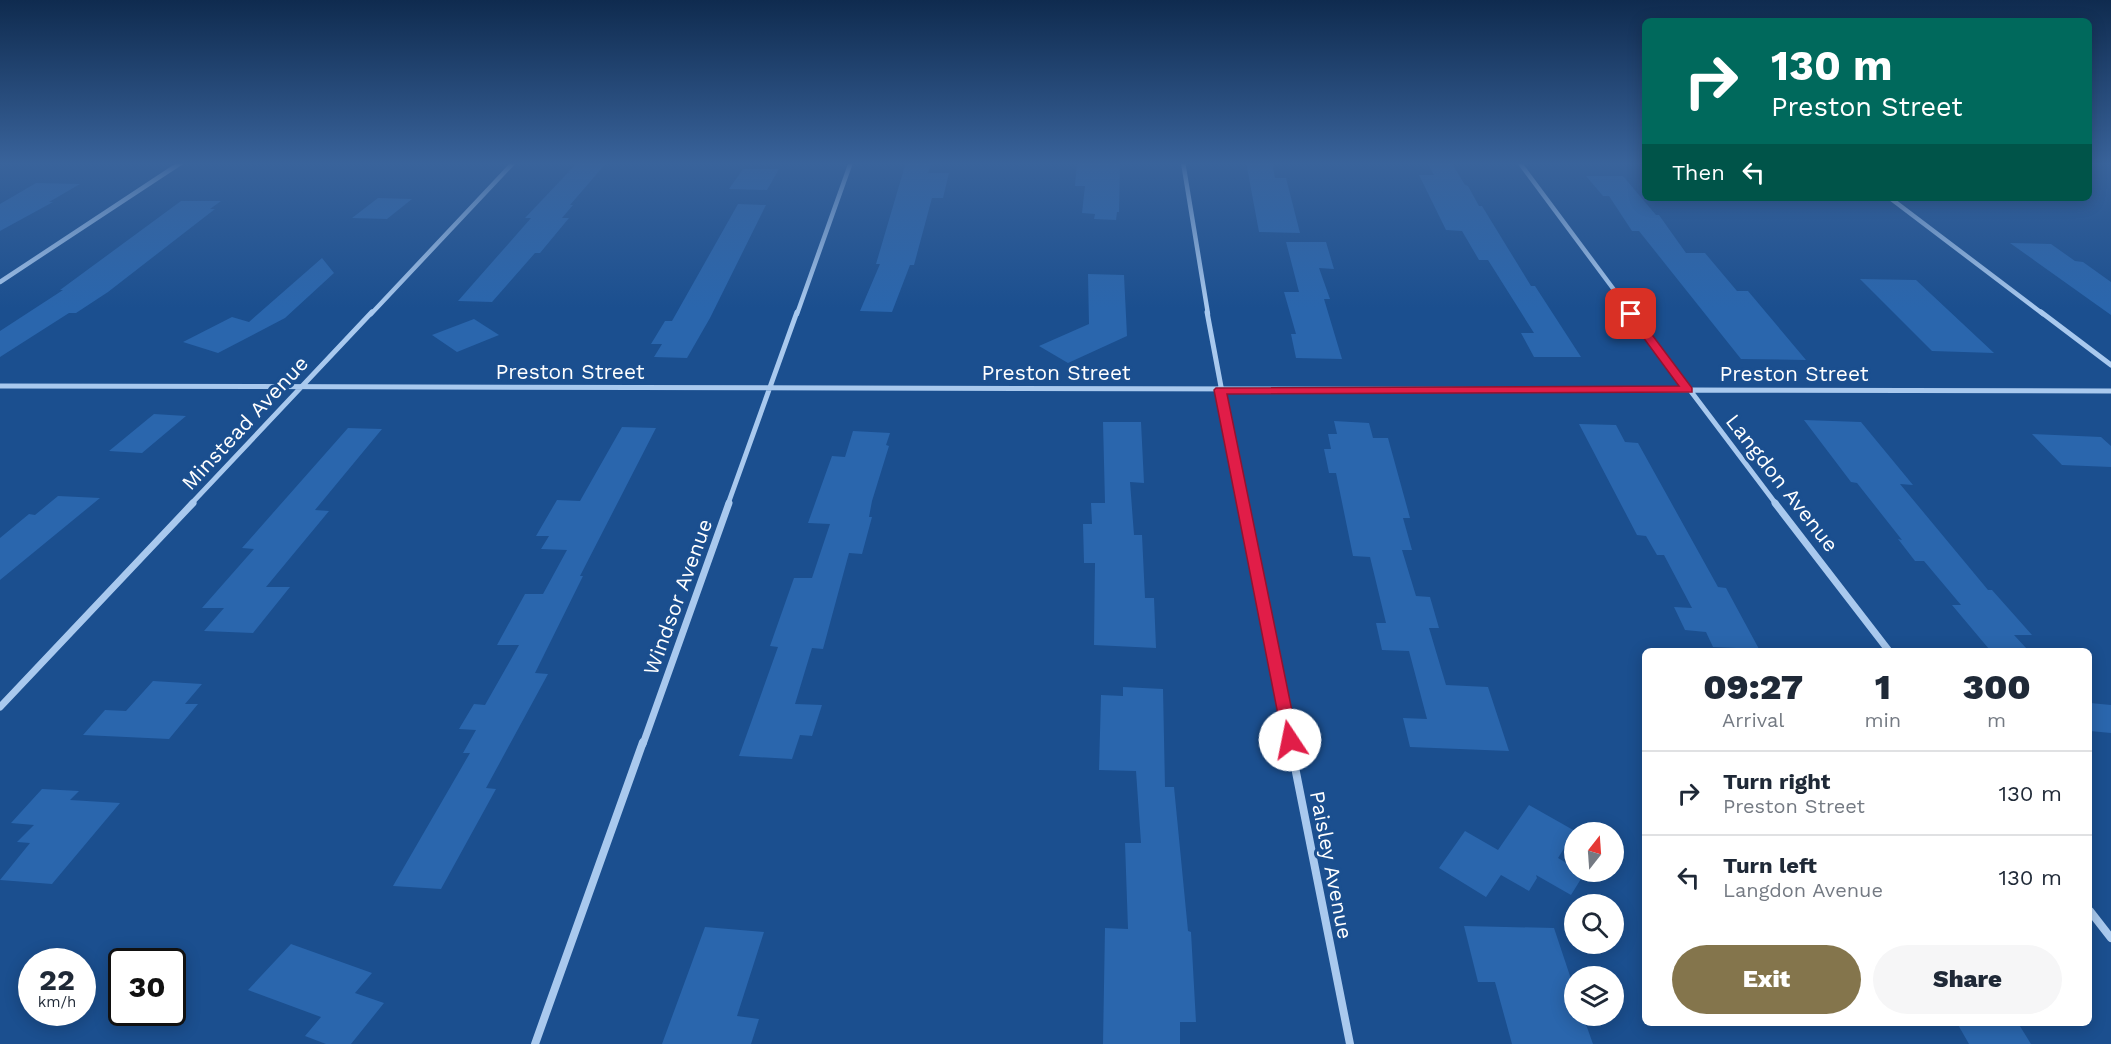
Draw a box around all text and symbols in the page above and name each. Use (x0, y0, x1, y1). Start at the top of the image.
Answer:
text: 130 m (1771, 41, 1893, 90)
icon: right (1672, 42, 1750, 120)
text: Preston Street (1771, 91, 1963, 123)
icon: left (1737, 156, 1770, 189)
text: Then (1672, 160, 1725, 185)
pin (1605, 288, 1656, 339)
icon: arrive (1614, 297, 1647, 330)
street label: Minstead Avenue (176, 350, 313, 495)
street label: Preston Street (496, 359, 645, 384)
street label: Preston Street (982, 360, 1131, 385)
street label: Preston Street (1720, 361, 1869, 386)
street label: Langdon Avenue (1721, 409, 1844, 557)
street label: Windsor Avenue (638, 515, 717, 678)
text: 09:27 (1703, 666, 1803, 708)
text: 1 (1875, 666, 1891, 708)
text: 300 (1962, 666, 2031, 708)
position arrow (1258, 708, 1322, 772)
text: Arrival (1722, 708, 1784, 732)
text: min (1864, 708, 1901, 732)
text: m (1987, 708, 2006, 732)
text: Turn right (1723, 769, 1830, 794)
icon: right (1672, 777, 1705, 810)
text: 130 m (1998, 781, 2062, 806)
street label: Paisley Avenue (1305, 789, 1358, 941)
text: Preston Street (1723, 794, 1865, 818)
north arrow (1564, 822, 1624, 882)
map controls (1564, 822, 1624, 1026)
text: Turn left (1723, 853, 1817, 878)
icon: left (1672, 861, 1705, 894)
text: 130 m (1998, 865, 2062, 890)
text: Langdon Avenue (1723, 878, 1883, 902)
button: search (1564, 894, 1624, 954)
button: Exit (1672, 945, 1861, 1014)
button: Share (1873, 945, 2062, 1014)
speed limit sign: 30 (108, 948, 186, 1026)
text: 22 (39, 962, 75, 997)
button: layers (1564, 966, 1624, 1026)
text: km/h (38, 993, 76, 1011)

